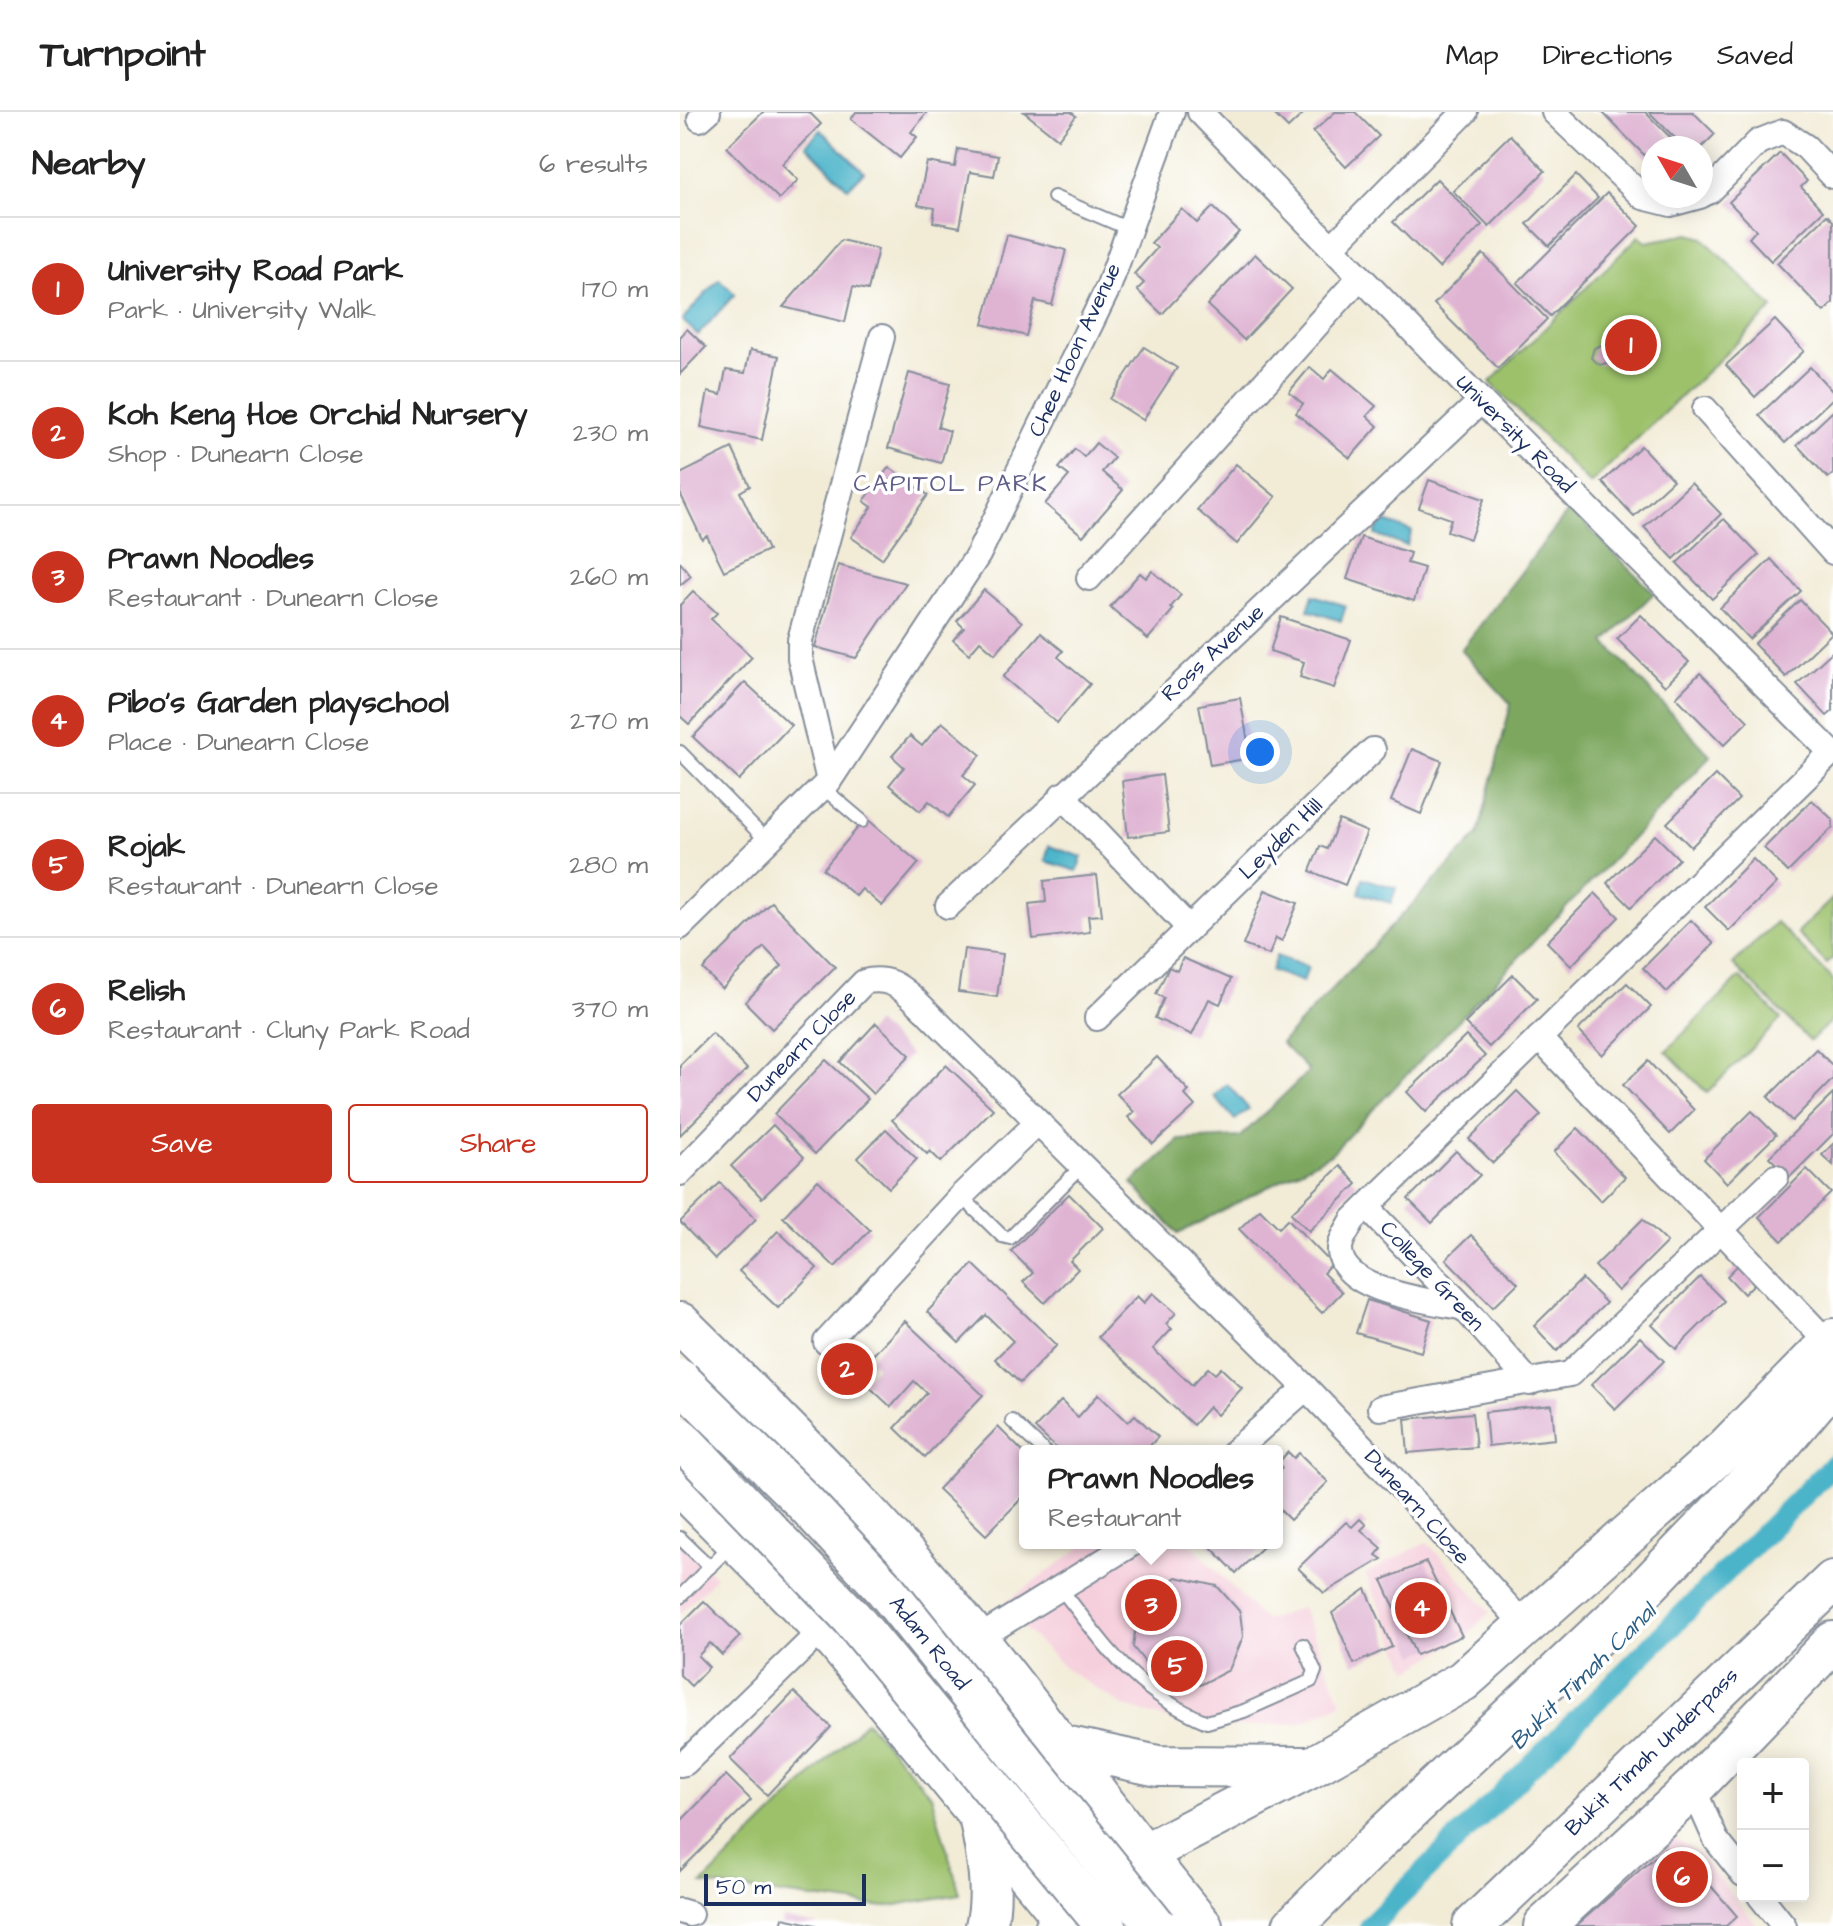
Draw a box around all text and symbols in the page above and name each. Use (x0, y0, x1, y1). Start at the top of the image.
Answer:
text: Turnpoint (40, 29, 206, 81)
text: Map (1446, 36, 1499, 75)
text: Directions (1543, 36, 1673, 75)
text: Saved (1717, 36, 1793, 75)
north arrow (1641, 136, 1713, 208)
text: Nearby (32, 140, 146, 188)
text: 6 results (539, 146, 648, 182)
text: University Road Park (108, 250, 403, 292)
street label: Chee Hoon Avenue (1021, 258, 1129, 442)
text: 1 (56, 271, 60, 307)
text: 170 m (582, 271, 648, 307)
text: Park · University Walk (108, 292, 376, 328)
pin: 1 (1605, 315, 1657, 375)
street label: University Road (1448, 368, 1581, 501)
text: Koh Keng Hoe Orchid Nursery (108, 394, 527, 436)
text: 2 (51, 415, 65, 451)
text: 230 m (573, 415, 648, 451)
text: Shop · Dunearn Close (108, 436, 364, 472)
district label: CAPITOL PARK (854, 467, 1048, 501)
text: Prawn Noodles (108, 538, 314, 580)
text: 3 (51, 559, 65, 595)
text: 260 m (570, 559, 648, 595)
text: Restaurant · Dunearn Close (108, 580, 439, 616)
street label: Ross Avenue (1155, 597, 1271, 709)
text: Pibo's Garden playschool (108, 682, 449, 724)
text: 4 (49, 703, 67, 739)
text: 270 m (570, 703, 648, 739)
text: Place · Dunearn Close (108, 724, 369, 760)
your location (1240, 732, 1280, 772)
street label: Leyden Hill (1232, 791, 1331, 888)
text: Rojak (108, 826, 185, 868)
text: 5 (49, 847, 67, 883)
text: 280 m (569, 847, 648, 883)
text: Restaurant · Dunearn Close (108, 868, 439, 904)
text: Relish (108, 970, 185, 1012)
street label: Dunearn Close (740, 983, 864, 1109)
text: 6 (50, 991, 66, 1027)
text: 370 m (572, 991, 648, 1027)
text: Restaurant · Cluny Park Road (108, 1012, 470, 1048)
button: Save (32, 1104, 332, 1183)
button: Share (348, 1104, 648, 1183)
street label: College Green (1372, 1214, 1491, 1339)
pin: 2 (821, 1339, 873, 1399)
street label: Dunearn Close (1357, 1442, 1477, 1572)
popup (1019, 1445, 1283, 1549)
text: Prawn Noodles (1048, 1458, 1254, 1500)
text: Restaurant (1048, 1500, 1182, 1536)
pin: 3 (1125, 1575, 1177, 1635)
pin: 4 (1395, 1578, 1447, 1638)
street label: Adam Road (881, 1589, 977, 1697)
water label: Bukit Timah Canal (1502, 1594, 1666, 1758)
pin: 5 (1151, 1636, 1203, 1696)
street label: Bukit Timah Underpass (1558, 1661, 1746, 1843)
map controls (1737, 1758, 1809, 1902)
button: + (1737, 1758, 1809, 1830)
button: − (1737, 1830, 1809, 1902)
pin: 6 (1656, 1847, 1708, 1907)
scale bar (704, 1870, 866, 1906)
text: 50 m (716, 1872, 771, 1903)

